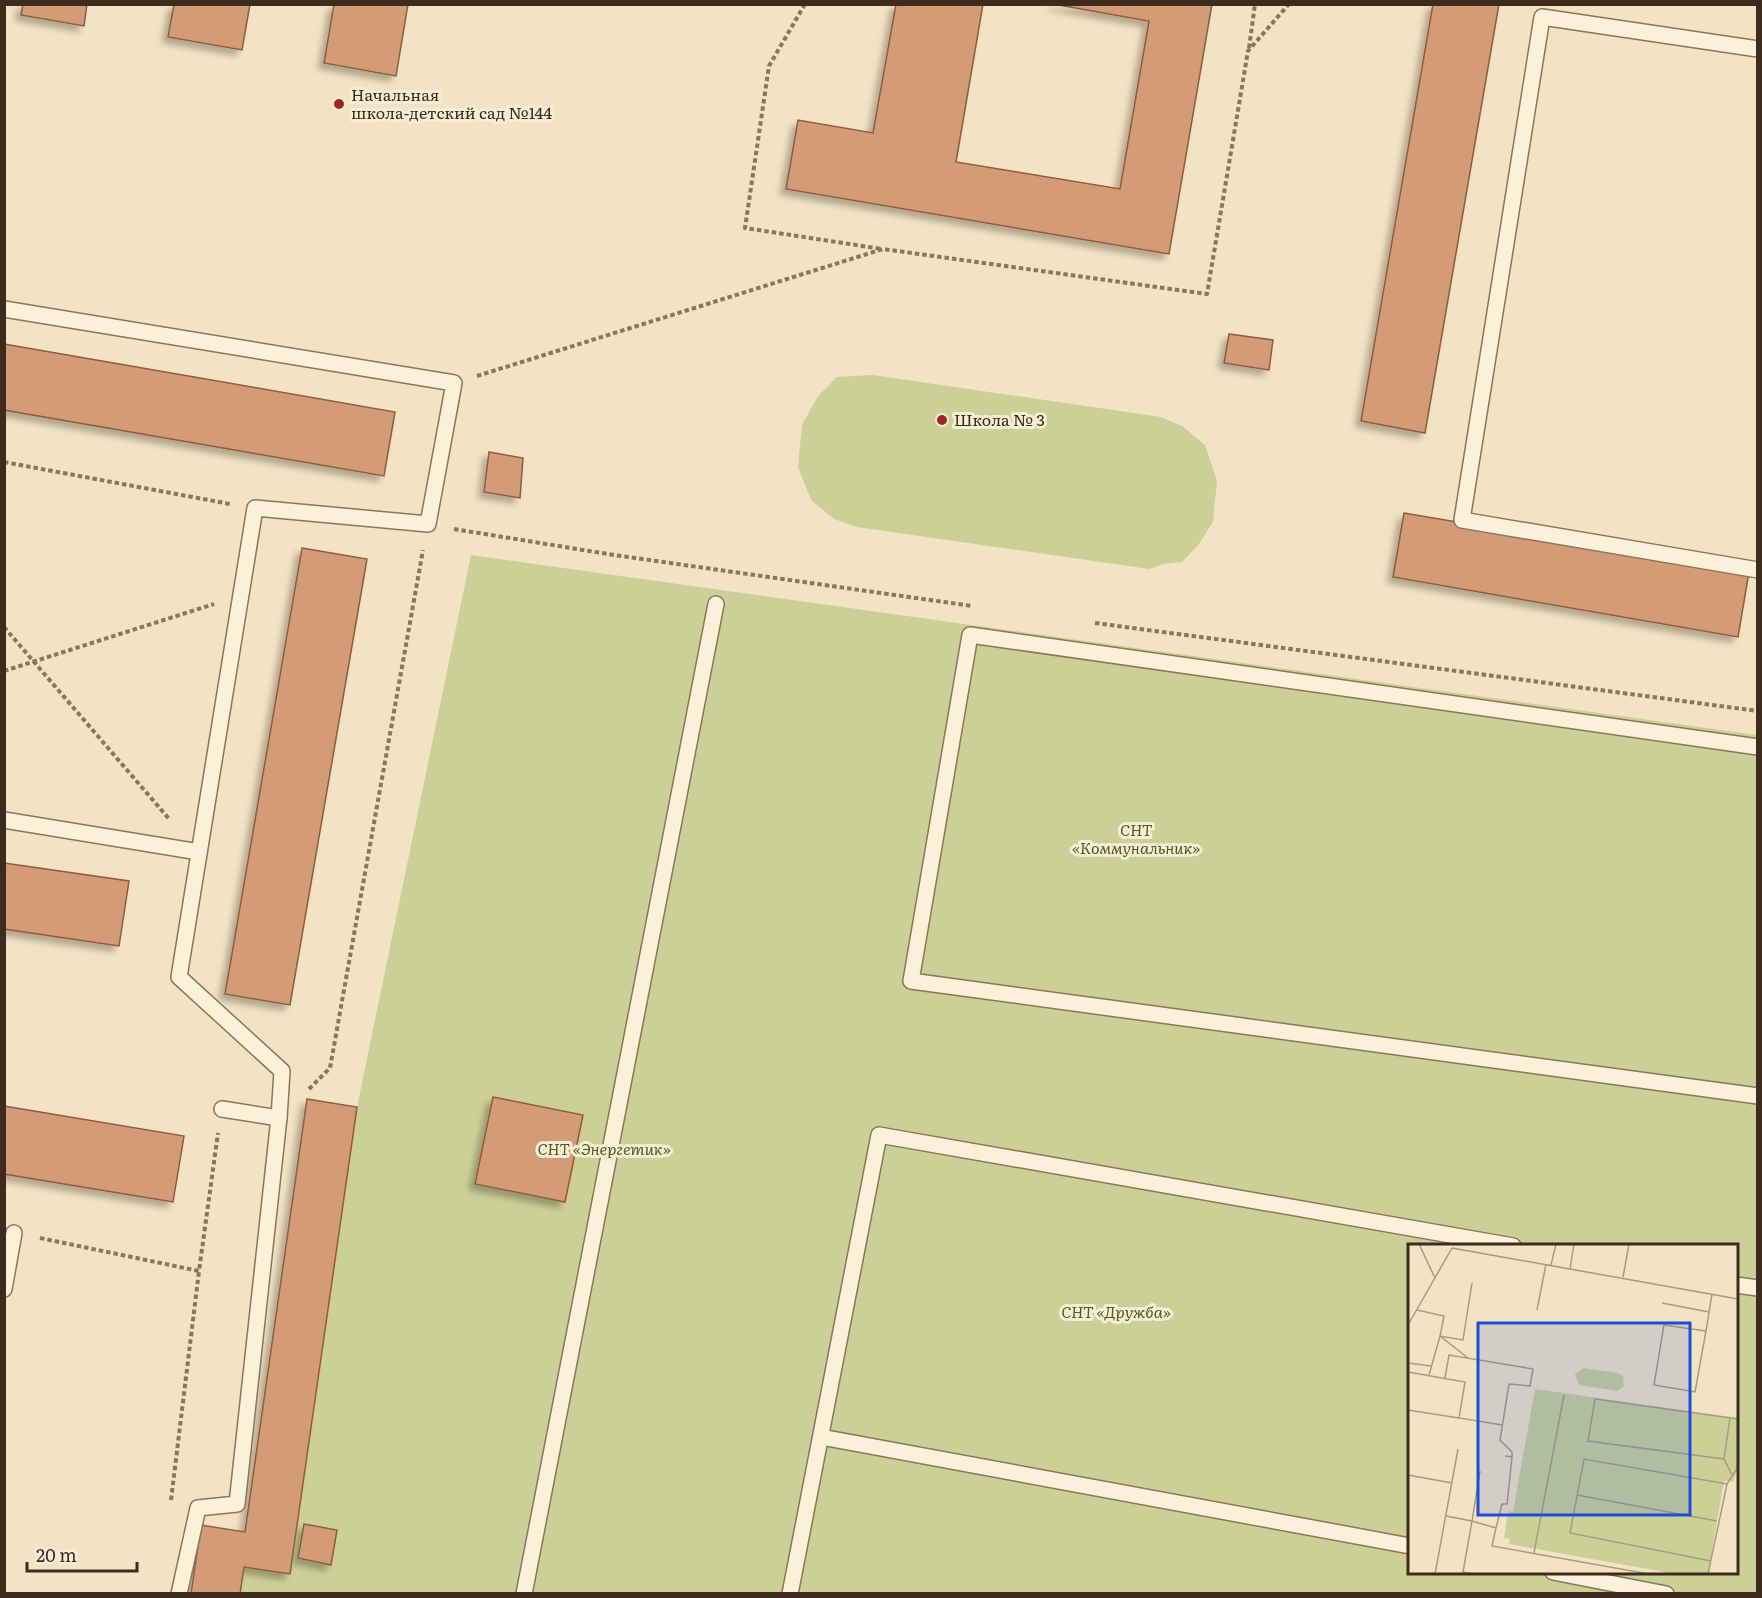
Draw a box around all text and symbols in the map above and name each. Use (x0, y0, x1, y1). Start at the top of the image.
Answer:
place label: Начальная школа-детский сад №144 (351, 82, 552, 124)
marker: Начальная школа-детский сад №144 (332, 97, 346, 111)
place label: Школа № 3 (954, 407, 1045, 431)
marker: Школа № 3 (935, 413, 949, 427)
park label: СНТ «Коммунальник» (1072, 817, 1200, 859)
park label: СНТ «Энергетик» (537, 1136, 671, 1160)
inset map (1408, 1244, 1738, 1574)
park label: СНТ «Дружба» (1061, 1299, 1171, 1323)
scale bar (27, 1535, 136, 1573)
text: 20 m (36, 1541, 77, 1568)

